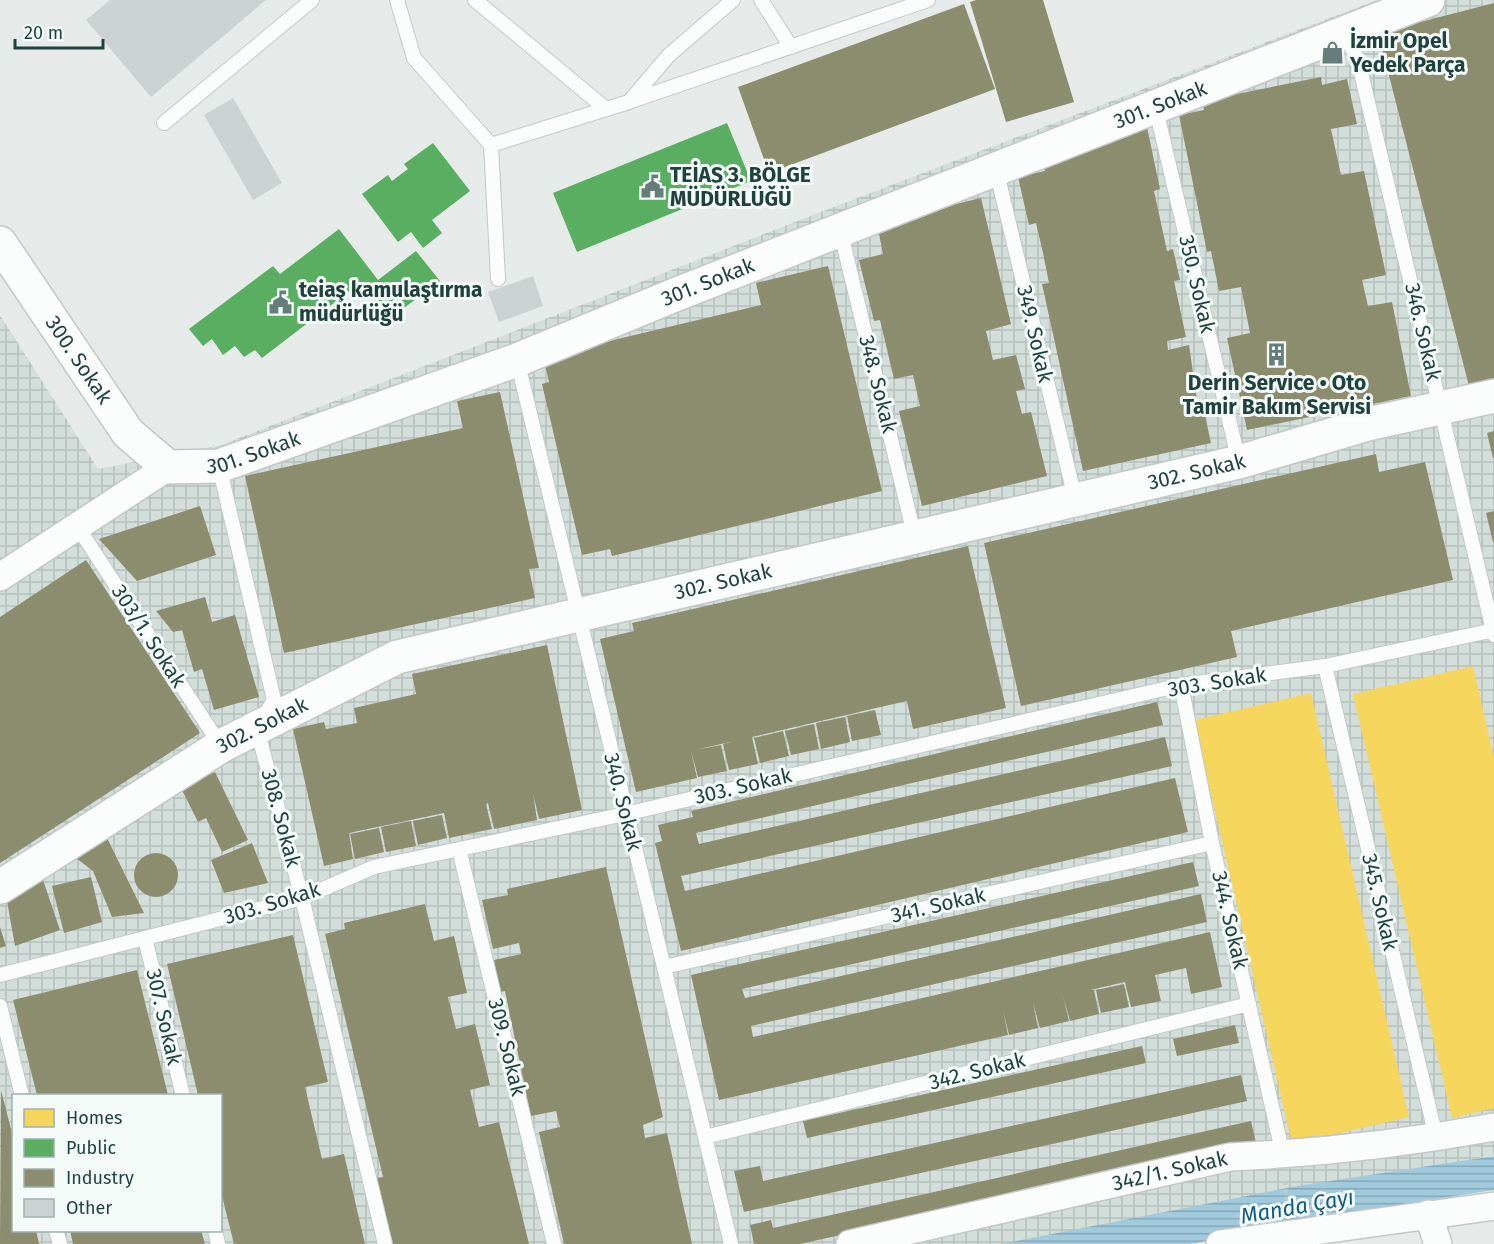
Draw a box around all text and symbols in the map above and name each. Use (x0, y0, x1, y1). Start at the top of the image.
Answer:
scale bar (15, 12, 104, 50)
text: 20 m (24, 22, 63, 44)
place label: İzmir Opel Yedek Parça (1349, 27, 1466, 78)
shop icon: İzmir Opel Yedek Parça (1319, 40, 1345, 66)
street label: 301. Sokak (1110, 75, 1211, 135)
place label: TEİAŞ 3. BÖLGE MÜDÜRLÜĞÜ (670, 161, 811, 212)
public building icon: TEİAŞ 3. BÖLGE MÜDÜRLÜĞÜ (639, 174, 665, 200)
street label: 350. Sokak (1173, 233, 1221, 336)
street label: 301. Sokak (657, 252, 758, 312)
place label: teiaş kamulaştırma müdürlüğü (299, 277, 482, 327)
street label: 346. Sokak (1399, 281, 1447, 384)
street label: 349. Sokak (1011, 283, 1059, 385)
public building icon: teiaş kamulaştırma müdürlüğü (268, 289, 294, 315)
street label: 300. Sokak (40, 311, 118, 409)
street label: 348. Sokak (853, 332, 903, 436)
building icon: Derin Service • Oto Tamir Bakım Servisi (1264, 342, 1290, 368)
place label: Derin Service • Oto Tamir Bakım Servisi (1183, 370, 1371, 420)
street label: 301. Sokak (206, 425, 304, 479)
street label: 302. Sokak (1145, 448, 1249, 496)
street label: 302. Sokak (672, 558, 775, 605)
street label: 303/1. Sokak (106, 580, 192, 693)
street label: 303. Sokak (1166, 661, 1268, 703)
street label: 302. Sokak (212, 691, 312, 759)
street label: 340. Sokak (598, 750, 648, 854)
street label: 303. Sokak (692, 762, 795, 810)
street label: 308. Sokak (255, 766, 307, 870)
street label: 345. Sokak (1356, 851, 1404, 953)
street label: 344. Sokak (1206, 869, 1254, 972)
street label: 303. Sokak (221, 876, 324, 930)
street label: 341. Sokak (888, 881, 988, 929)
street label: 307. Sokak (140, 966, 188, 1068)
street label: 309. Sokak (482, 995, 532, 1099)
street label: 342. Sokak (926, 1046, 1028, 1096)
legend (12, 1094, 222, 1232)
text: Homes (66, 1107, 122, 1129)
text: Public (66, 1137, 116, 1159)
street label: 342/1. Sokak (1110, 1145, 1230, 1197)
text: Industry (66, 1167, 134, 1189)
water label: Manda Çayı (1238, 1183, 1356, 1231)
text: Other (66, 1197, 112, 1219)

